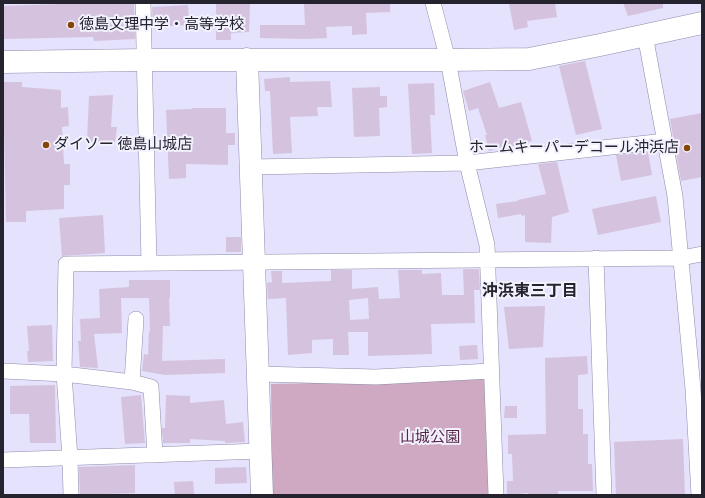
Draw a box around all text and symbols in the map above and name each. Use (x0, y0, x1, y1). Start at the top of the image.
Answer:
place label: 徳島文理中学・高等学校 (79, 16, 244, 34)
marker: 徳島文理中学・高等学校 (66, 20, 76, 30)
place label: ダイソー 徳島山城店 (54, 136, 192, 154)
place label: ホームキーパーデコール沖浜店 (469, 139, 679, 157)
marker: ダイソー 徳島山城店 (41, 140, 51, 150)
marker: ホームキーパーデコール沖浜店 (682, 143, 692, 153)
district label: 沖浜東三丁目 (482, 281, 578, 301)
park label: 山城公園 (400, 429, 460, 447)

